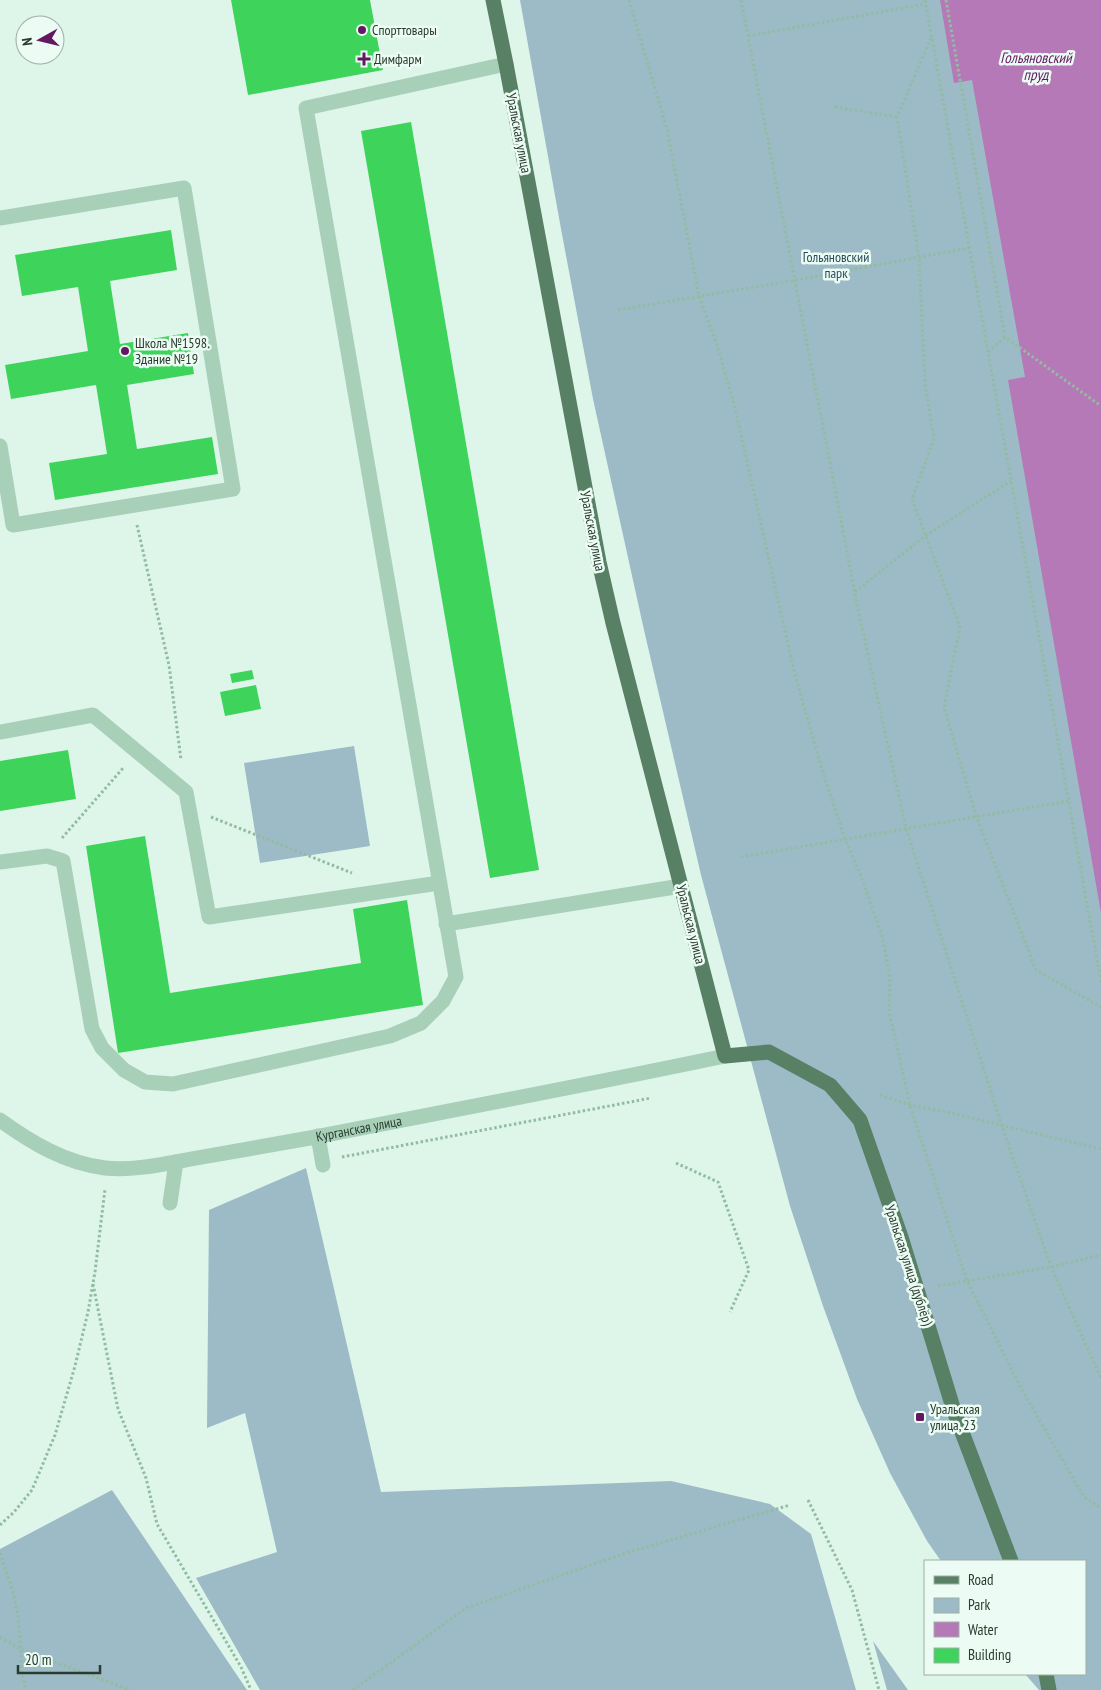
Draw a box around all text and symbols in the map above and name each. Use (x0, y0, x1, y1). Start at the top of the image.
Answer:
north arrow (15, 15, 65, 65)
place label: Спорттовары (372, 21, 437, 39)
marker: Спорттовары (356, 24, 368, 36)
text: N (18, 37, 37, 47)
water label: Гольяновский пруд (1000, 48, 1073, 84)
place label: Димфарм (374, 50, 422, 68)
marker: Димфарм (358, 53, 370, 65)
street label: Уральская улица (502, 91, 536, 175)
park label: Гольяновcкий парк (803, 248, 869, 282)
place label: Школа №1598. Здание №19 (135, 334, 210, 368)
marker: Школа №1598. Здание №19 (119, 345, 131, 357)
street label: Уральская улица (576, 489, 610, 573)
street label: Уральская улица (672, 882, 710, 966)
street label: Курганская улица (314, 1111, 403, 1146)
street label: Уральская улица (дублёр) (881, 1202, 937, 1328)
place label: Уральская улица, 23 (930, 1400, 980, 1434)
marker: Уральская улица, 23 (914, 1411, 926, 1423)
legend (924, 1560, 1086, 1675)
text: Road (968, 1570, 994, 1589)
text: Park (968, 1595, 990, 1614)
text: Water (968, 1620, 999, 1639)
scale bar (18, 1642, 100, 1674)
text: Building (968, 1645, 1011, 1664)
text: 20 m (25, 1650, 51, 1669)

